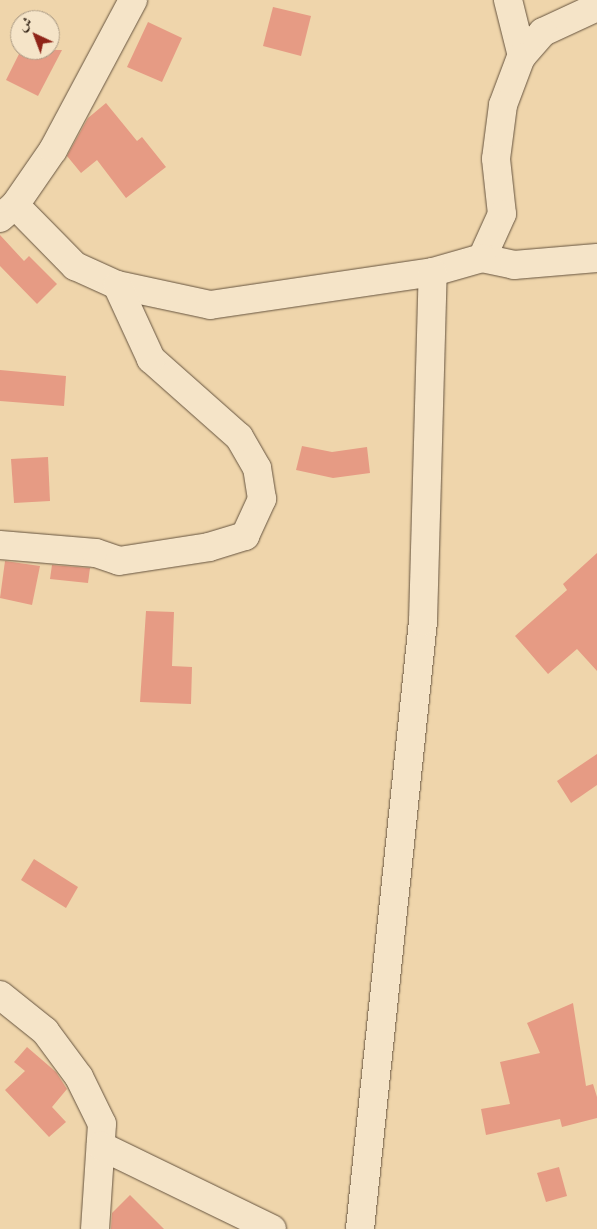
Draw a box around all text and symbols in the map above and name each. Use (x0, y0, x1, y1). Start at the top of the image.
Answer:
north arrow (10, 10, 60, 60)
text: ش (16, 15, 35, 35)

